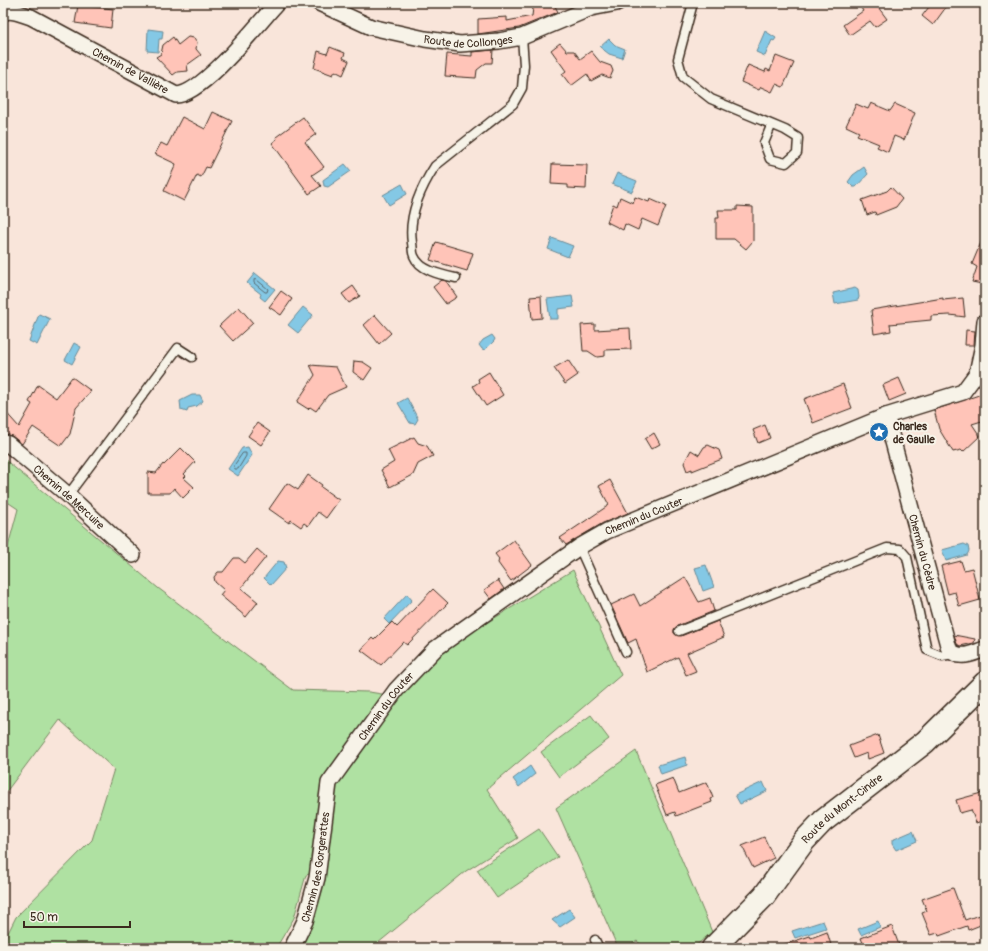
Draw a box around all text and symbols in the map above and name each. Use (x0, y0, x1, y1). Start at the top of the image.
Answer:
street label: Route de Collonges (423, 32, 514, 51)
street label: Chemin de Vallière (90, 45, 171, 97)
place label: Charles de Gaulle (893, 420, 935, 446)
place icon: Charles de Gaulle (868, 421, 890, 443)
street label: Chemin de Mercuire (31, 462, 107, 532)
street label: Chemin du Couter (603, 494, 685, 538)
street label: Chemin du Cèdre (906, 513, 939, 592)
street label: Chemin du Couter (355, 669, 416, 743)
street label: Route du Mont-Cindre (799, 771, 886, 846)
street label: Chemin des Gorgerattes (298, 811, 332, 924)
scale bar (24, 903, 130, 929)
text: 50 m (30, 910, 58, 925)

